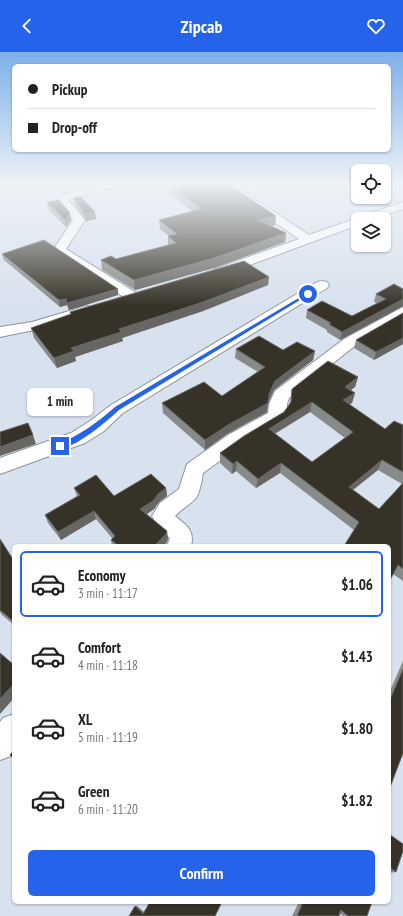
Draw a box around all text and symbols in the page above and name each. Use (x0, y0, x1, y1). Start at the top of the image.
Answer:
icon: back (16, 15, 38, 37)
text: Zipcab (181, 15, 222, 38)
icon: heart (365, 15, 387, 37)
text: Pickup (52, 80, 87, 99)
text: Drop-off (52, 118, 97, 137)
map controls (351, 164, 391, 252)
button: locate (351, 164, 391, 204)
button: layers (351, 212, 391, 252)
route start (299, 285, 317, 303)
callout: 1 min (27, 388, 93, 416)
text: 1 min (47, 393, 73, 410)
route end (51, 437, 69, 455)
icon: car (30, 566, 66, 602)
text: Economy (78, 566, 126, 585)
text: $1.06 (341, 575, 373, 594)
text: 3 min · 11:17 (78, 585, 138, 602)
icon: car (30, 638, 66, 674)
text: Comfort (78, 638, 121, 657)
text: $1.43 (341, 647, 373, 666)
text: 4 min · 11:18 (78, 657, 138, 674)
icon: car (30, 710, 66, 746)
text: XL (78, 710, 92, 729)
text: $1.80 (341, 719, 373, 738)
text: 5 min · 11:19 (78, 729, 138, 746)
icon: car (30, 782, 66, 818)
text: Green (78, 782, 110, 801)
text: $1.82 (341, 791, 373, 810)
text: 6 min · 11:20 (78, 801, 138, 818)
button: Confirm (28, 850, 375, 896)

